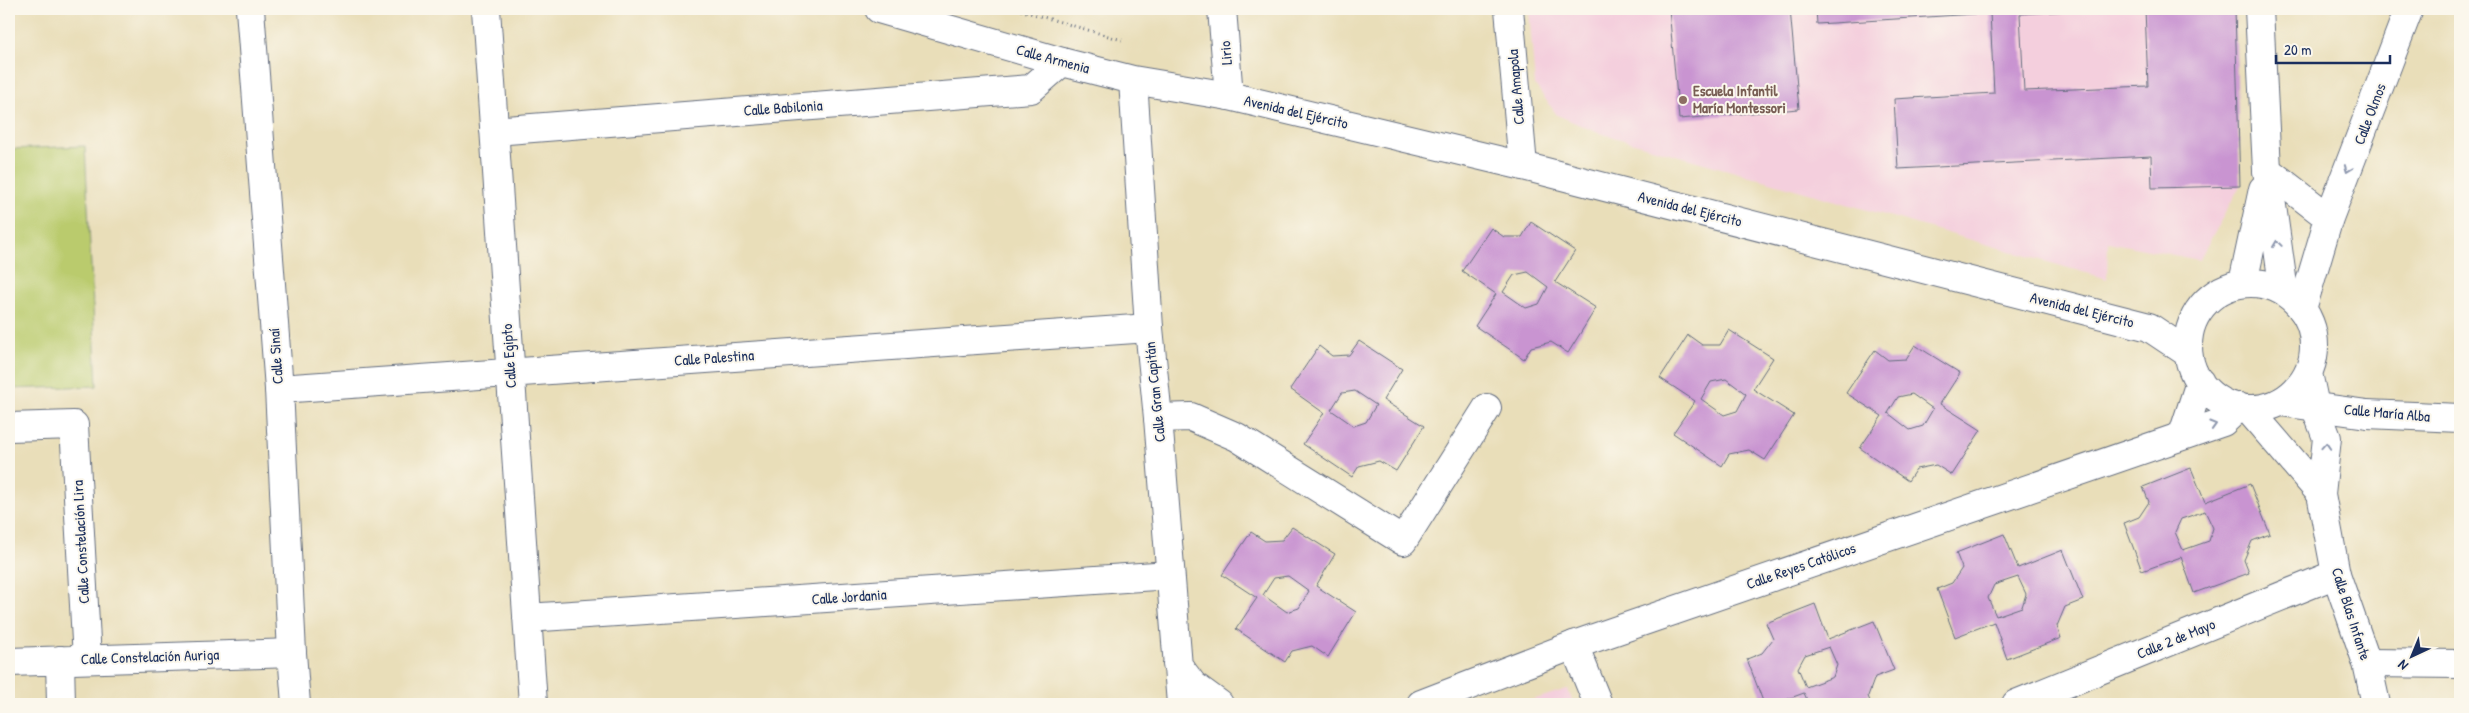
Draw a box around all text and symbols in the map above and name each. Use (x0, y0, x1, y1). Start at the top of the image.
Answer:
scale bar (2276, 32, 2390, 64)
street label: Calle Armenia (1014, 39, 1092, 78)
text: 20 m (2284, 39, 2311, 60)
street label: Lirio (1214, 40, 1237, 66)
street label: Calle Amapola (1502, 48, 1529, 126)
place label: Escuela Infantil María Montessori (1693, 80, 1786, 118)
street label: Calle Olmos (2348, 80, 2391, 148)
street label: Avenida del Ejército (1242, 89, 1350, 134)
street label: Calle Babilonia (743, 94, 823, 121)
marker: Escuela Infantil María Montessori (1677, 94, 1689, 106)
one-way arrow (2344, 164, 2355, 173)
street label: Avenida del Ejército (1636, 185, 1744, 232)
one-way arrow (2272, 240, 2283, 248)
street label: Avenida del Ejército (2028, 286, 2136, 333)
street label: Calle Egipto (496, 323, 521, 389)
street label: Calle Sinaí (263, 327, 288, 385)
street label: Calle Gran Capitán (1139, 341, 1170, 443)
street label: Calle Palestina (673, 344, 755, 371)
street label: Calle María Alba (2343, 398, 2431, 427)
one-way arrow (2209, 420, 2217, 430)
one-way arrow (2320, 441, 2331, 449)
street label: Calle Constelación Lira (67, 480, 94, 604)
street label: Calle Reyes Católicos (1743, 537, 1859, 594)
street label: Calle Blas Infante (2327, 565, 2376, 663)
street label: Calle Jordania (811, 583, 887, 610)
street label: Calle 2 de Mayo (2133, 613, 2218, 664)
north arrow (2386, 630, 2436, 680)
street label: Calle Constelación Auriga (81, 644, 220, 669)
text: N (2393, 656, 2412, 675)

